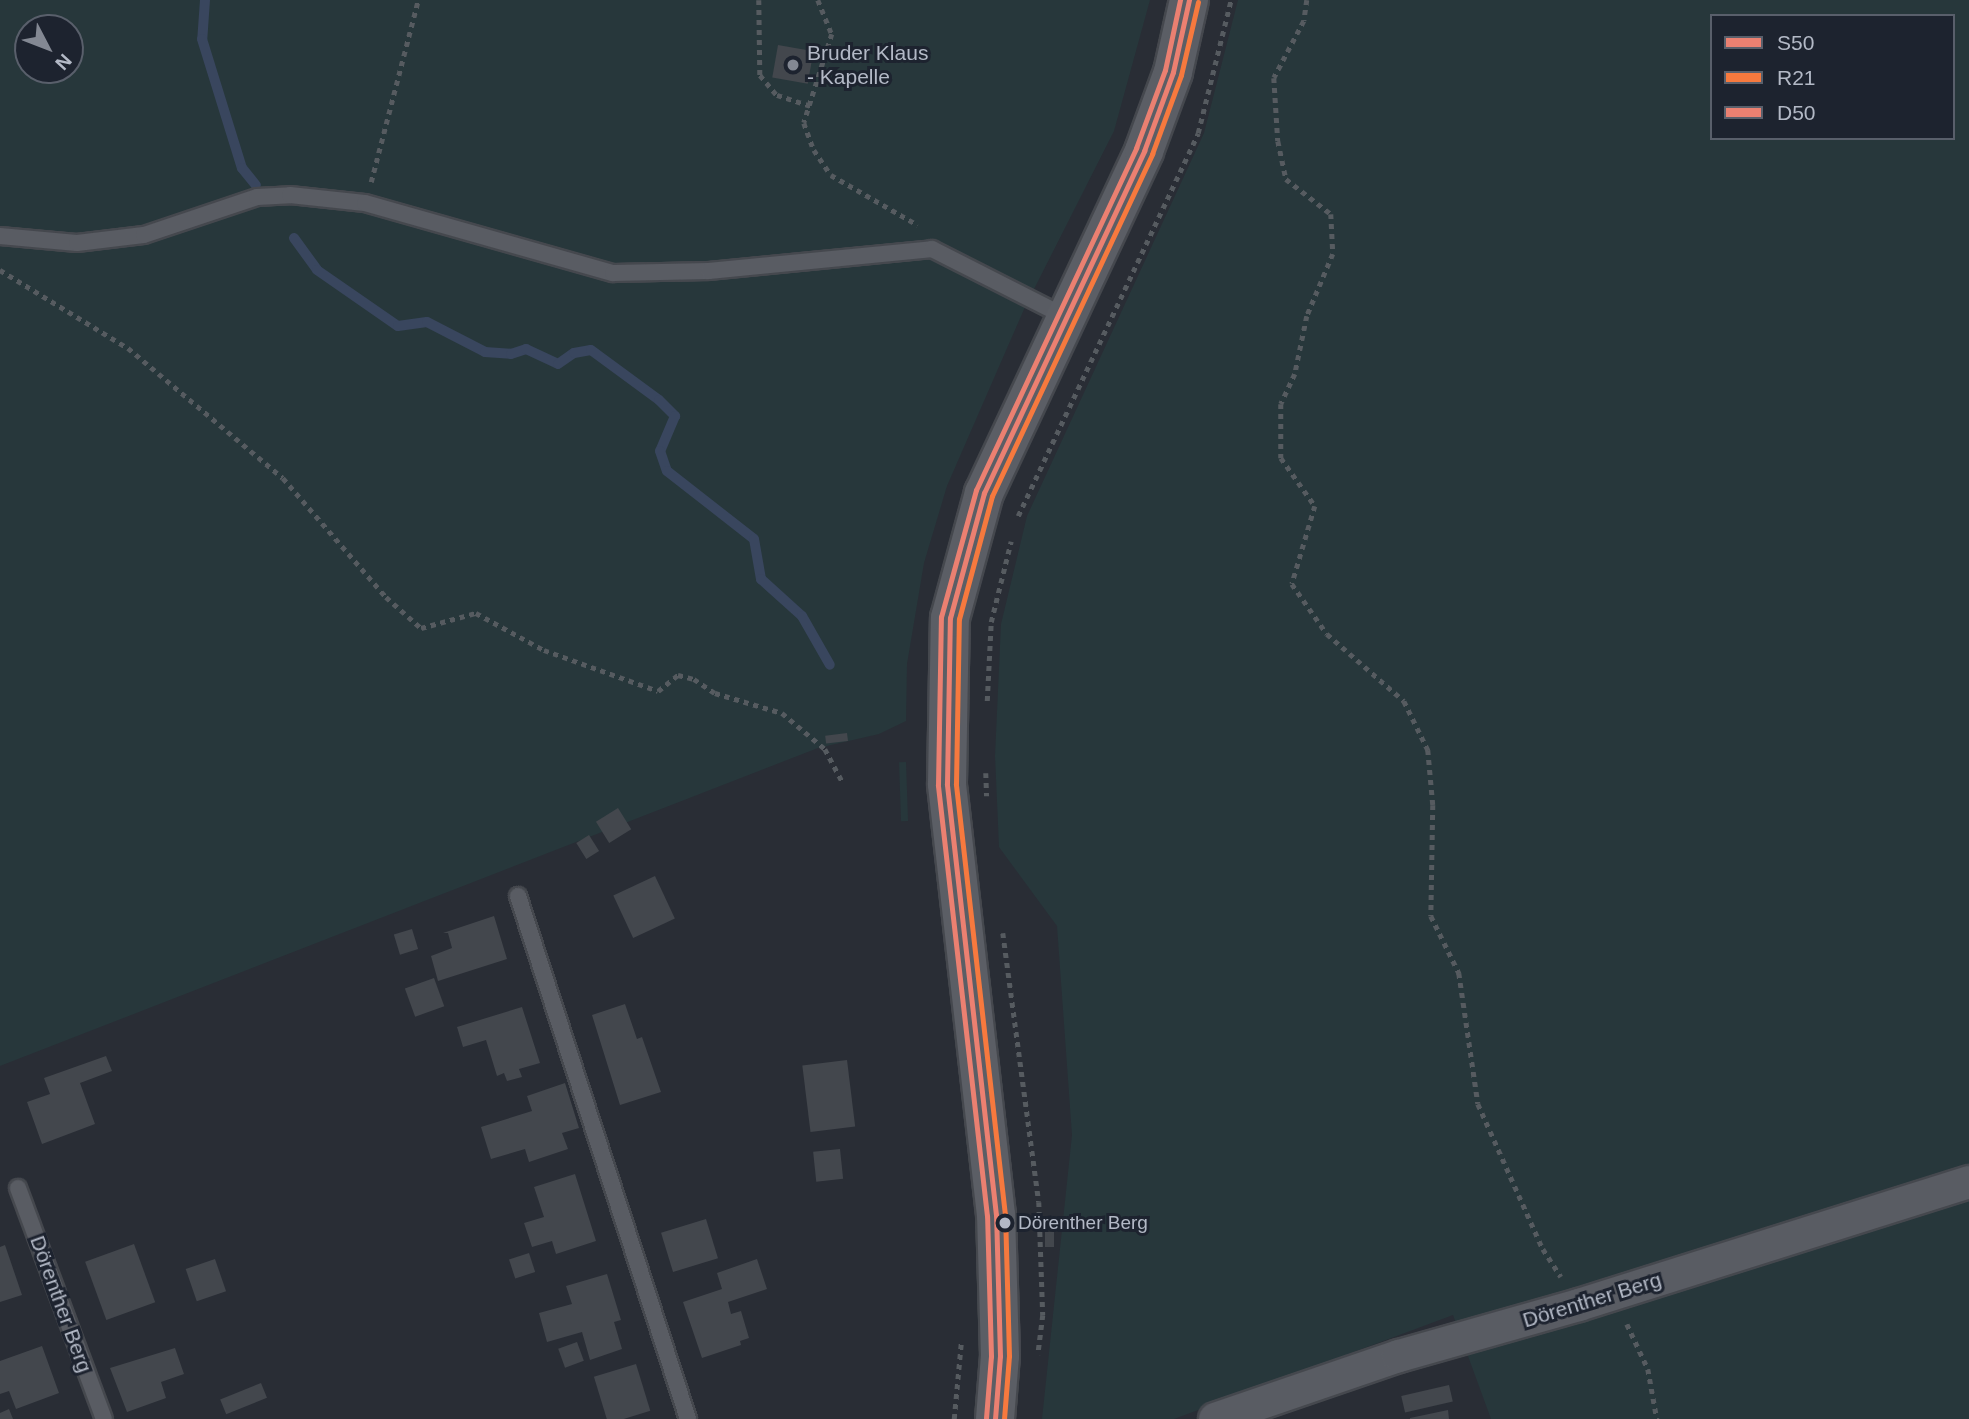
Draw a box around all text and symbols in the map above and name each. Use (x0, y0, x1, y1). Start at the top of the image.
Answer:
north arrow (14, 14, 84, 84)
legend (1710, 14, 1955, 140)
text: S50 (1777, 31, 1814, 54)
place label: Bruder Klaus - Kapelle (807, 40, 928, 90)
text: N (51, 50, 76, 74)
marker: Bruder Klaus - Kapelle (785, 57, 801, 73)
text: R21 (1777, 66, 1816, 89)
text: D50 (1777, 101, 1816, 124)
place label: Dörenther Berg (1018, 1212, 1148, 1234)
marker: Dörenther Berg (998, 1216, 1012, 1230)
street label: Dörenther Berg (25, 1232, 97, 1376)
street label: Dörenther Berg (1520, 1267, 1664, 1333)

